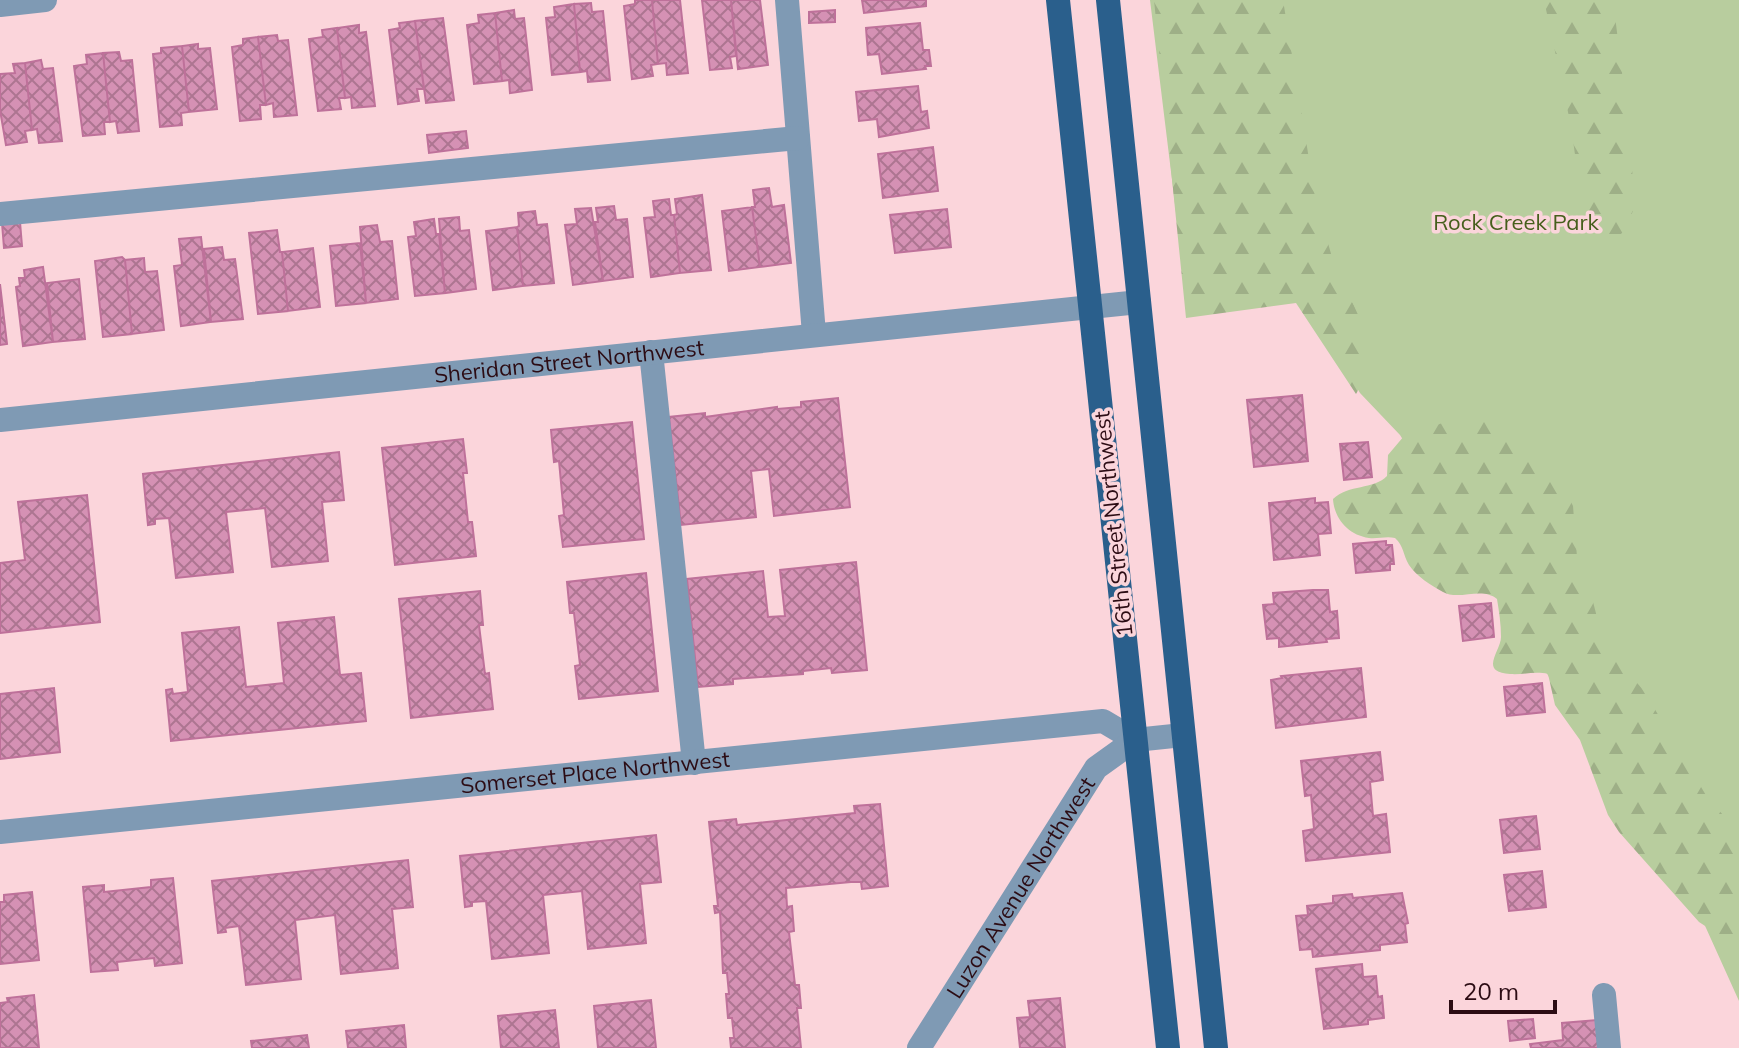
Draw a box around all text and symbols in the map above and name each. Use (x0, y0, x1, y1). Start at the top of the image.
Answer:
park label: Rock Creek Park (1433, 208, 1600, 236)
street label: Sheridan Street Northwest (433, 333, 706, 389)
street label: 16th Street Northwest (1087, 409, 1139, 638)
street label: Somerset Place Northwest (459, 745, 731, 800)
street label: Luzon Avenue Northwest (940, 771, 1101, 1003)
scale bar (1451, 964, 1555, 1014)
text: 20 m (1463, 976, 1519, 1006)

